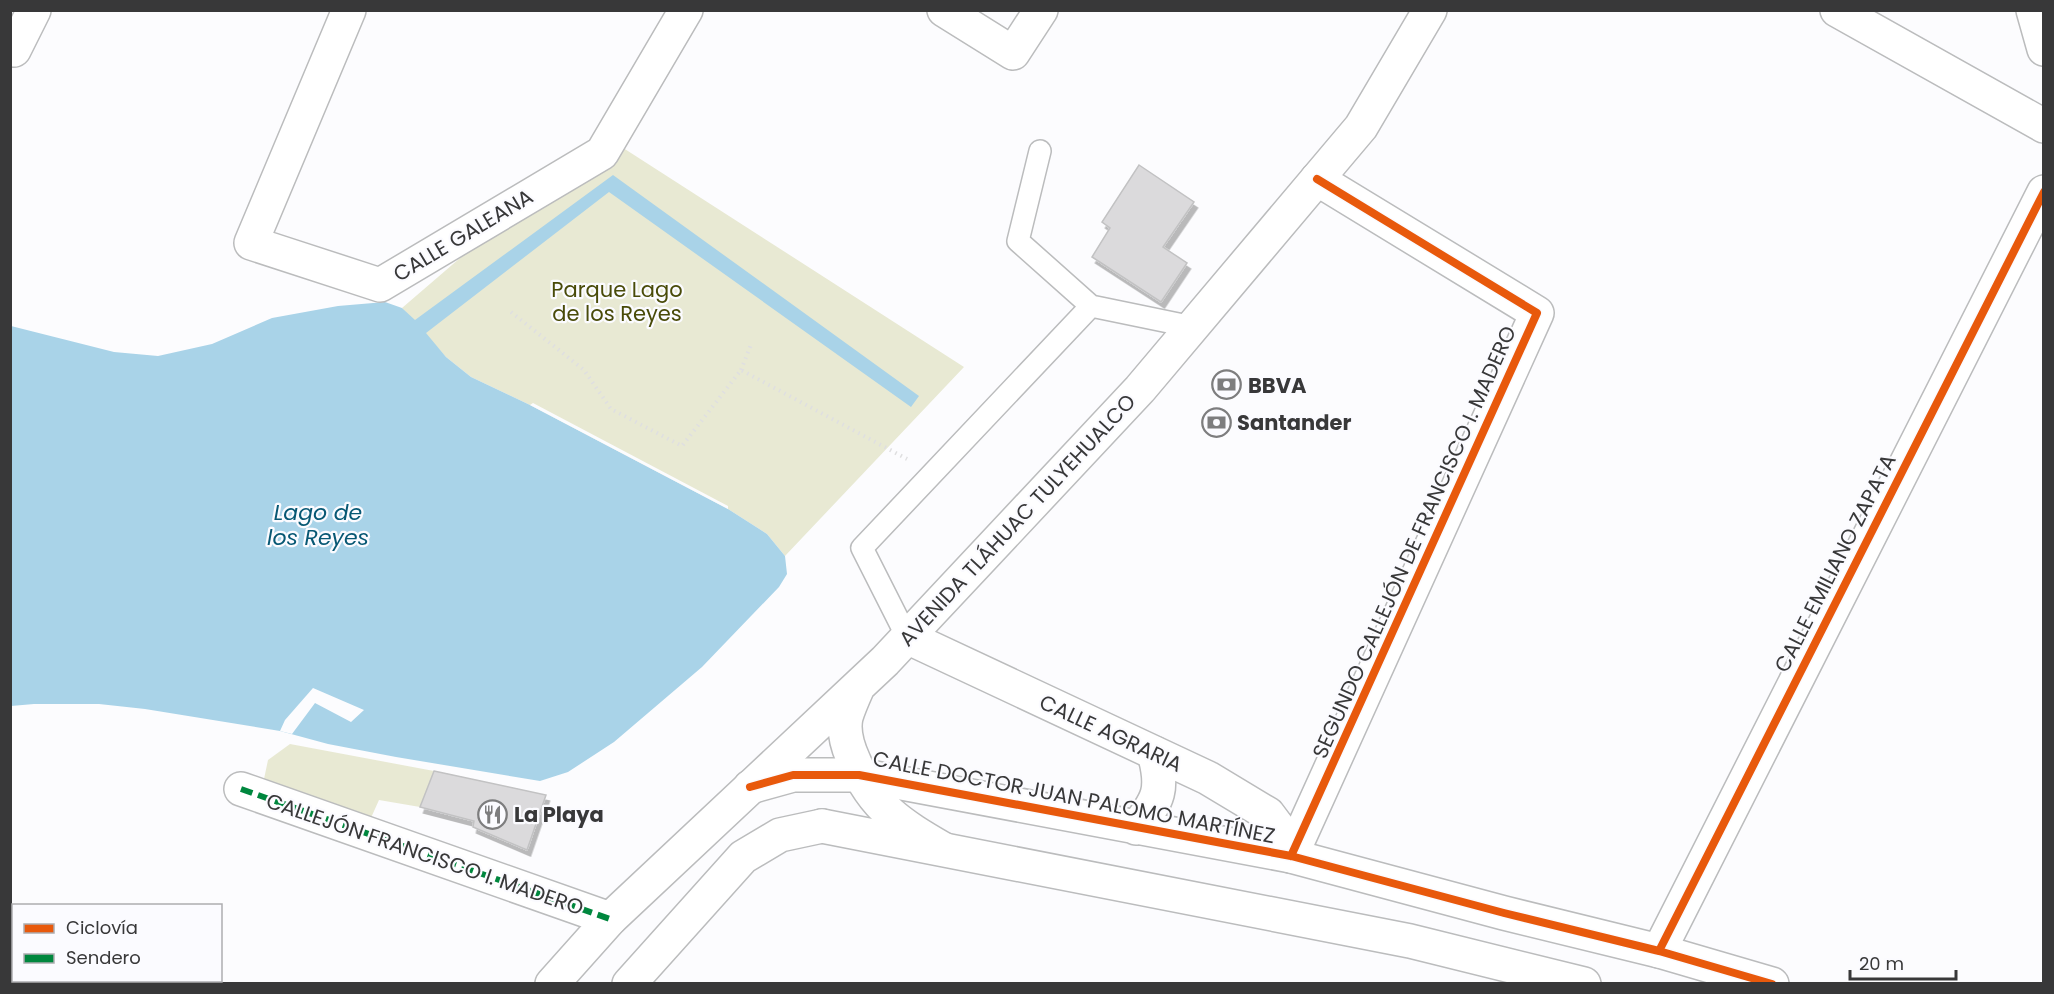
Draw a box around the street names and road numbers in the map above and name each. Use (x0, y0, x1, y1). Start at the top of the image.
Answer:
street label: CALLE GALEANA (388, 182, 538, 288)
street label: SEGUNDO CALLEJÓN DE FRANCISCO I. MADERO (1305, 321, 1523, 763)
street label: AVENIDA TLÁHUAC TULYEHUALCO (892, 388, 1142, 652)
street label: CALLE EMILIANO ZAPATA (1767, 449, 1903, 677)
street label: CALLE AGRARIA (1035, 687, 1187, 779)
street label: CALLE DOCTOR JUAN PALOMO MARTÍNEZ (870, 744, 1278, 850)
street label: CALLEJÓN FRANCISCO I. MADERO (262, 786, 588, 922)

